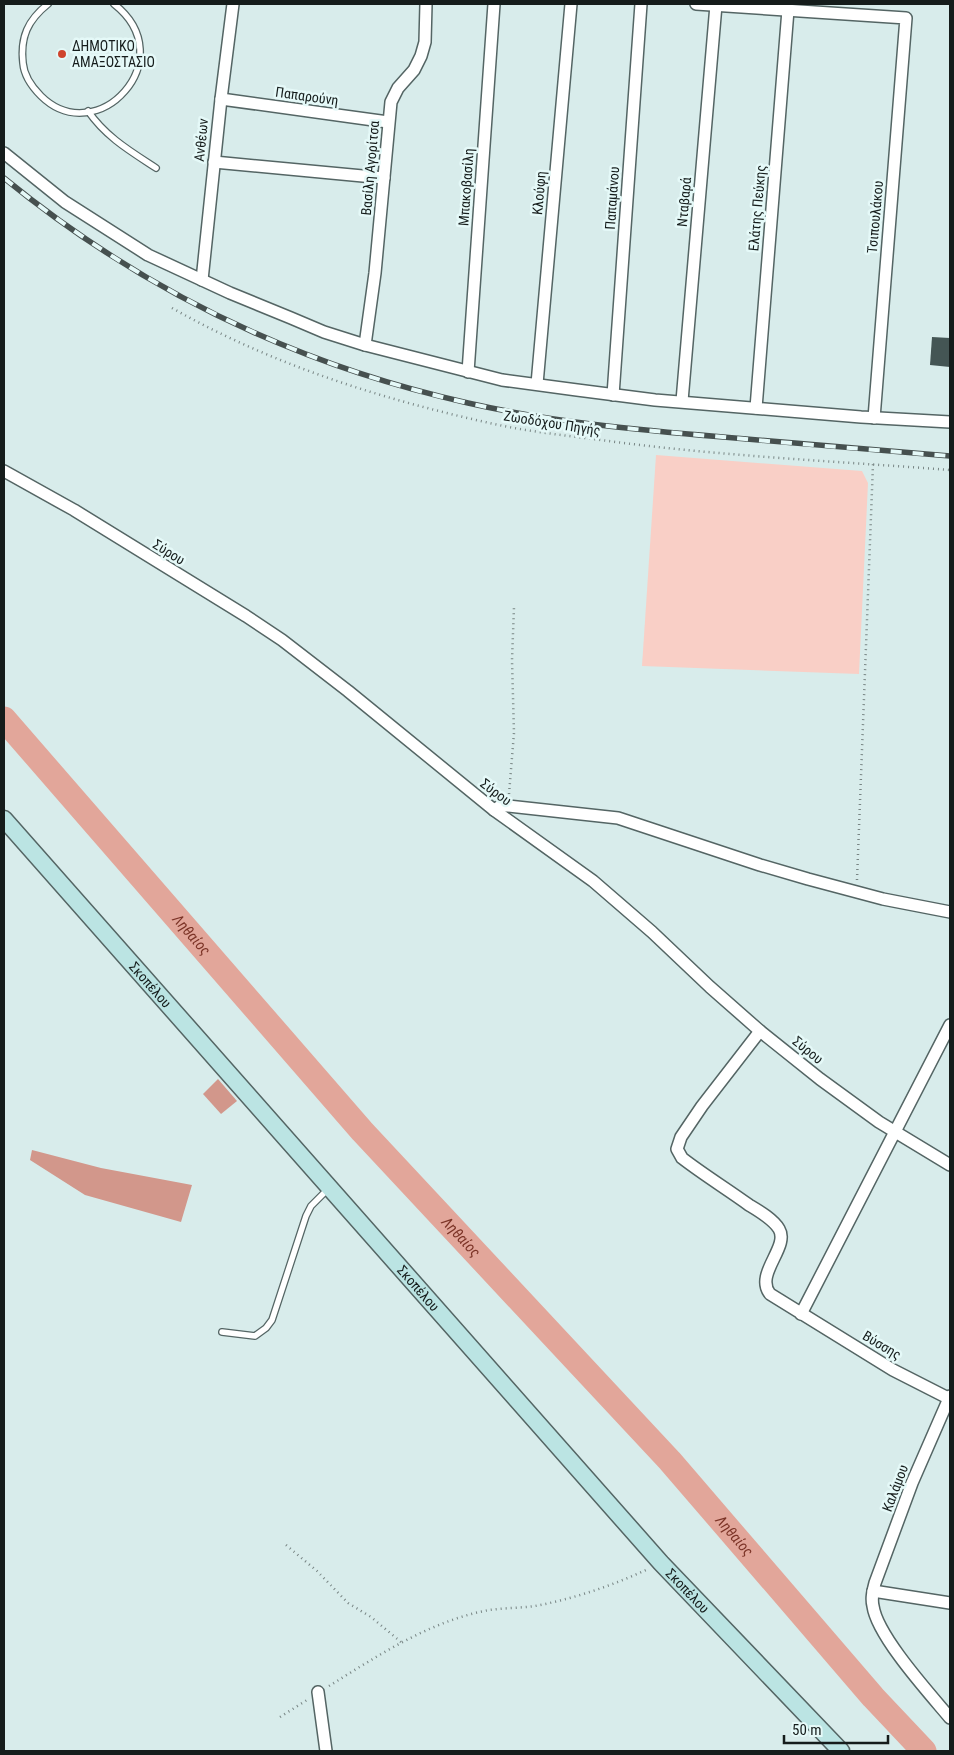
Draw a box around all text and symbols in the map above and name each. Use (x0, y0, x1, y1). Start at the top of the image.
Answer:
place label: ΔΗΜΟΤΙΚΟ ΑΜΑΞΟΣΤΑΣΙΟ (72, 38, 155, 70)
marker: ΔΗΜΟΤΙΚΟ ΑΜΑΞΟΣΤΑΣΙΟ (56, 48, 68, 60)
street label: Παπαρούνη (274, 84, 340, 108)
street label: Ανθέων (191, 118, 211, 162)
street label: Βασίλη Αγορίτσα (358, 120, 382, 216)
street label: Μπακοβασίλη (455, 148, 477, 226)
street label: Ελάτης Πεύκης (745, 164, 769, 252)
street label: Παπαμάνου (602, 166, 622, 230)
street label: Κλούφη (529, 170, 550, 216)
street label: Νταβαρά (674, 176, 694, 228)
street label: Τσιπουλάκου (864, 180, 886, 254)
street label: Ζωοδόχου Πηγής (503, 407, 601, 439)
street label: Σύρου (150, 536, 188, 568)
street label: Σύρου (477, 775, 515, 809)
water label: Ληθαίος (168, 910, 214, 959)
street label: Σκοπέλου (126, 959, 175, 1011)
street label: Σύρου (790, 1033, 827, 1067)
water label: Ληθαίος (437, 1212, 484, 1261)
street label: Σκοπέλου (394, 1262, 443, 1315)
street label: Βύσσης (860, 1327, 904, 1363)
street label: Καλάμου (879, 1462, 911, 1514)
water label: Ληθαίος (711, 1511, 757, 1560)
street label: Σκοπέλου (663, 1565, 713, 1617)
scale bar (784, 1712, 888, 1744)
text: 50 m (792, 1721, 822, 1739)

